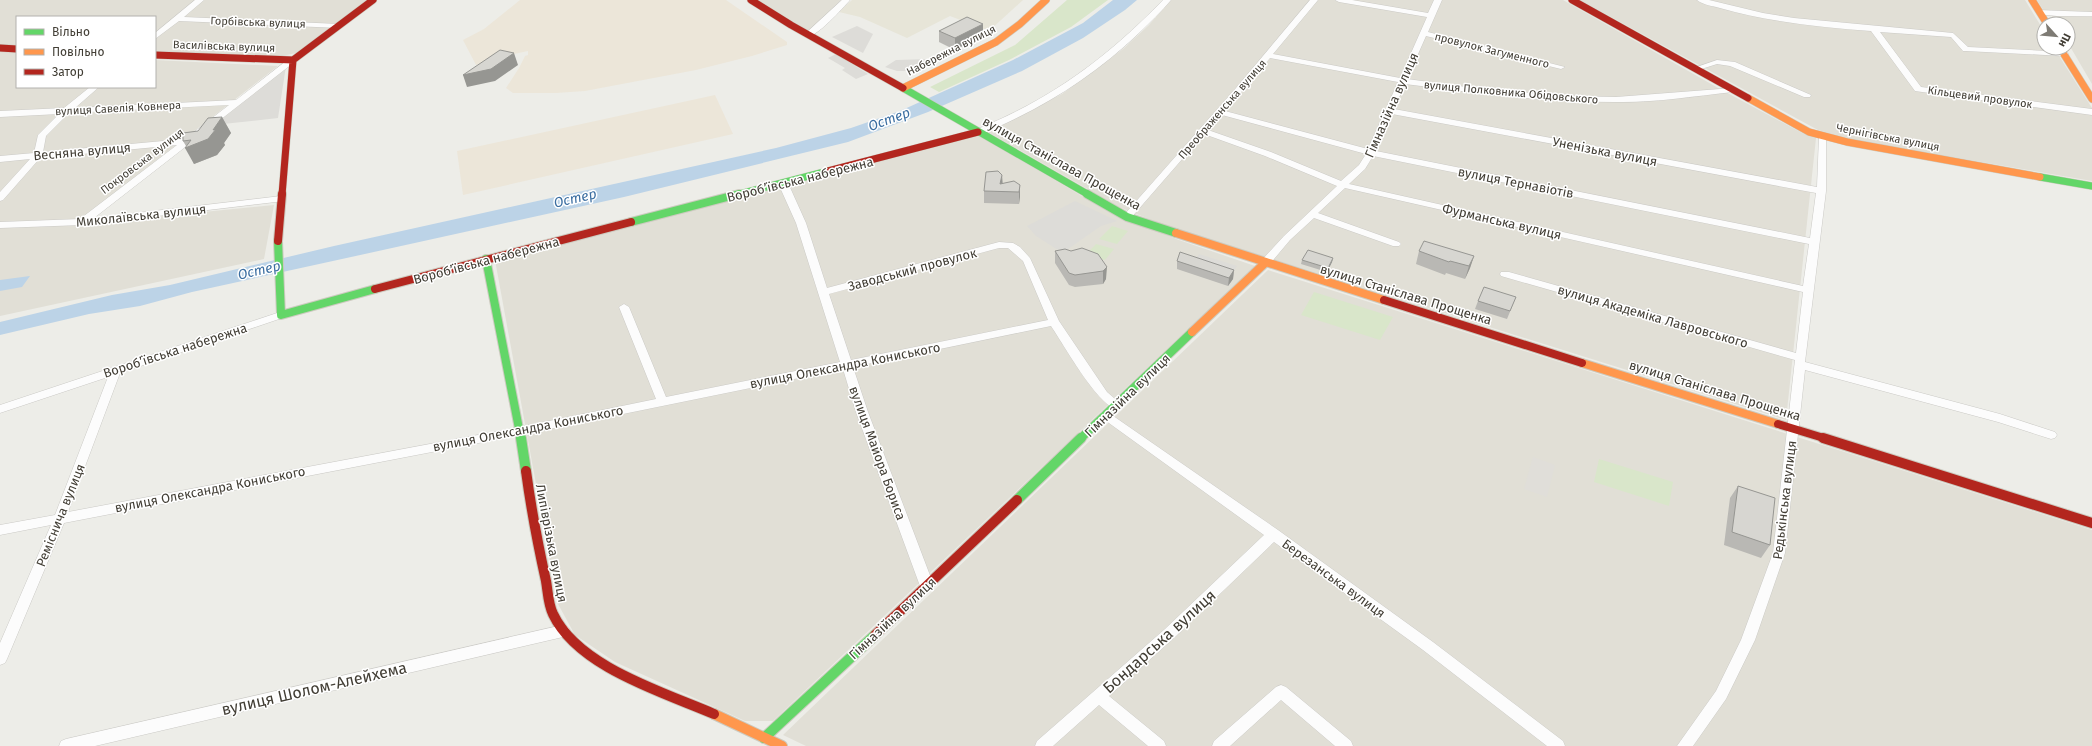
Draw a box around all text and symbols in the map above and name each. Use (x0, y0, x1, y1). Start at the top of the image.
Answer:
street label: Горбівська вулиця (210, 14, 306, 31)
legend (16, 16, 156, 88)
north arrow (2036, 16, 2076, 56)
street label: Набережна вулиця (904, 22, 998, 79)
text: Вільно (52, 25, 90, 39)
street label: провулок Загуменного (1433, 30, 1551, 71)
text: Пн (2056, 31, 2073, 49)
street label: Василівська вулиця (173, 38, 275, 55)
text: Повільно (52, 45, 105, 59)
street label: Гімназійна вулиця (1362, 50, 1421, 160)
street label: Преображенська вулиця (1176, 57, 1269, 162)
text: Затор (52, 65, 84, 79)
street label: вулиця Полковника Обідовського (1423, 78, 1599, 107)
street label: Кільцевий провулок (1927, 84, 2033, 111)
street label: вулиця Савелія Ковнера (55, 99, 181, 118)
water label: Остер (866, 104, 912, 135)
street label: вулиця Станіслава Прощенка (980, 114, 1143, 213)
street label: Чернігівська вулиця (1835, 121, 1941, 154)
street label: Покровська вулиця (98, 126, 186, 197)
street label: Уненізька вулиця (1551, 134, 1659, 169)
street label: Весняна вулиця (33, 140, 131, 163)
street label: Воробʼївська набережна (725, 154, 875, 205)
street label: вулиця Тернавіотів (1457, 164, 1575, 201)
water label: Остер (552, 185, 598, 212)
street label: Фурманська вулиця (1441, 200, 1563, 242)
street label: Миколаївська вулиця (75, 201, 207, 230)
street label: Воробʼївська набережна (412, 234, 561, 287)
street label: Заводський провулок (846, 245, 978, 294)
water label: Остер (236, 257, 282, 284)
street label: вулиця Станіслава Прощенка (1318, 261, 1493, 328)
street label: вулиця Академіка Лавровського (1556, 282, 1750, 351)
street label: Воробʼївська набережна (101, 320, 249, 381)
street label: вулиця Олександра Кониського (749, 340, 942, 391)
street label: Гімназійна вулиця (1081, 351, 1173, 440)
street label: вулиця Станіслава Прощенка (1627, 357, 1802, 424)
street label: вулиця Майора Бориса (846, 384, 909, 522)
street label: вулиця Олександра Кониського (432, 403, 625, 454)
street label: Редькінська вулиця (1770, 440, 1799, 560)
street label: Реміснича вулиця (33, 462, 88, 569)
street label: вулиця Олександра Кониського (114, 464, 307, 515)
street label: Липіврізька вулиця (533, 483, 570, 604)
street label: Березанська вулиця (1279, 536, 1388, 621)
street label: Гімназійна вулиця (846, 574, 939, 663)
street label: Бондарська вулиця (1099, 586, 1220, 697)
street label: вулиця Шолом-Алейхема (220, 658, 409, 719)

